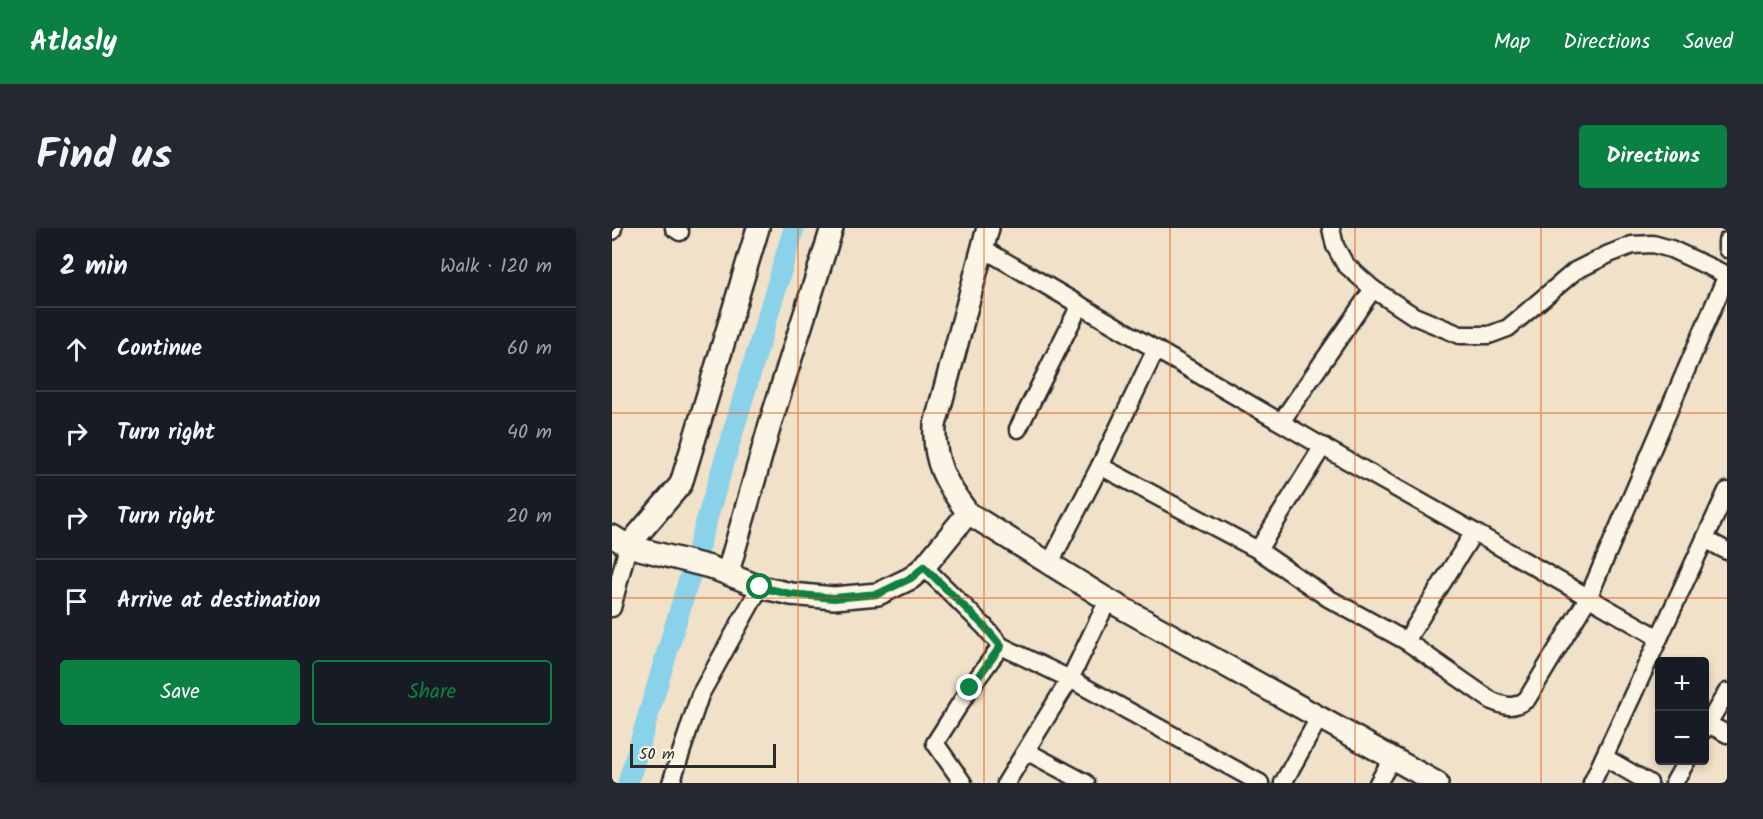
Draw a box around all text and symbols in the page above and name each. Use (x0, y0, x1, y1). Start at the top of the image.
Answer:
text: Atlasly (30, 20, 117, 65)
text: Map (1494, 26, 1530, 59)
text: Directions (1563, 26, 1650, 59)
text: Saved (1683, 26, 1733, 59)
text: Find us (36, 123, 172, 190)
button: Directions (1579, 125, 1727, 188)
text: 2 min (60, 246, 128, 288)
text: Walk · 120 m (440, 251, 552, 283)
text: Continue (117, 332, 202, 367)
icon: ahead (60, 333, 93, 366)
text: 60 m (507, 333, 552, 365)
text: Turn right (117, 416, 215, 451)
icon: right (60, 417, 93, 450)
text: 40 m (507, 417, 552, 449)
text: Turn right (117, 500, 215, 535)
icon: right (60, 501, 93, 534)
text: 20 m (506, 501, 552, 533)
route start (746, 573, 772, 599)
text: Arrive at destination (117, 584, 320, 619)
icon: arrive (60, 585, 93, 618)
map controls (1655, 657, 1709, 765)
button: + (1655, 657, 1709, 711)
button: Save (60, 660, 300, 725)
button: Share (312, 660, 552, 725)
route end (956, 674, 982, 700)
button: − (1655, 711, 1709, 765)
scale bar (630, 741, 776, 768)
text: 50 m (639, 742, 675, 767)

